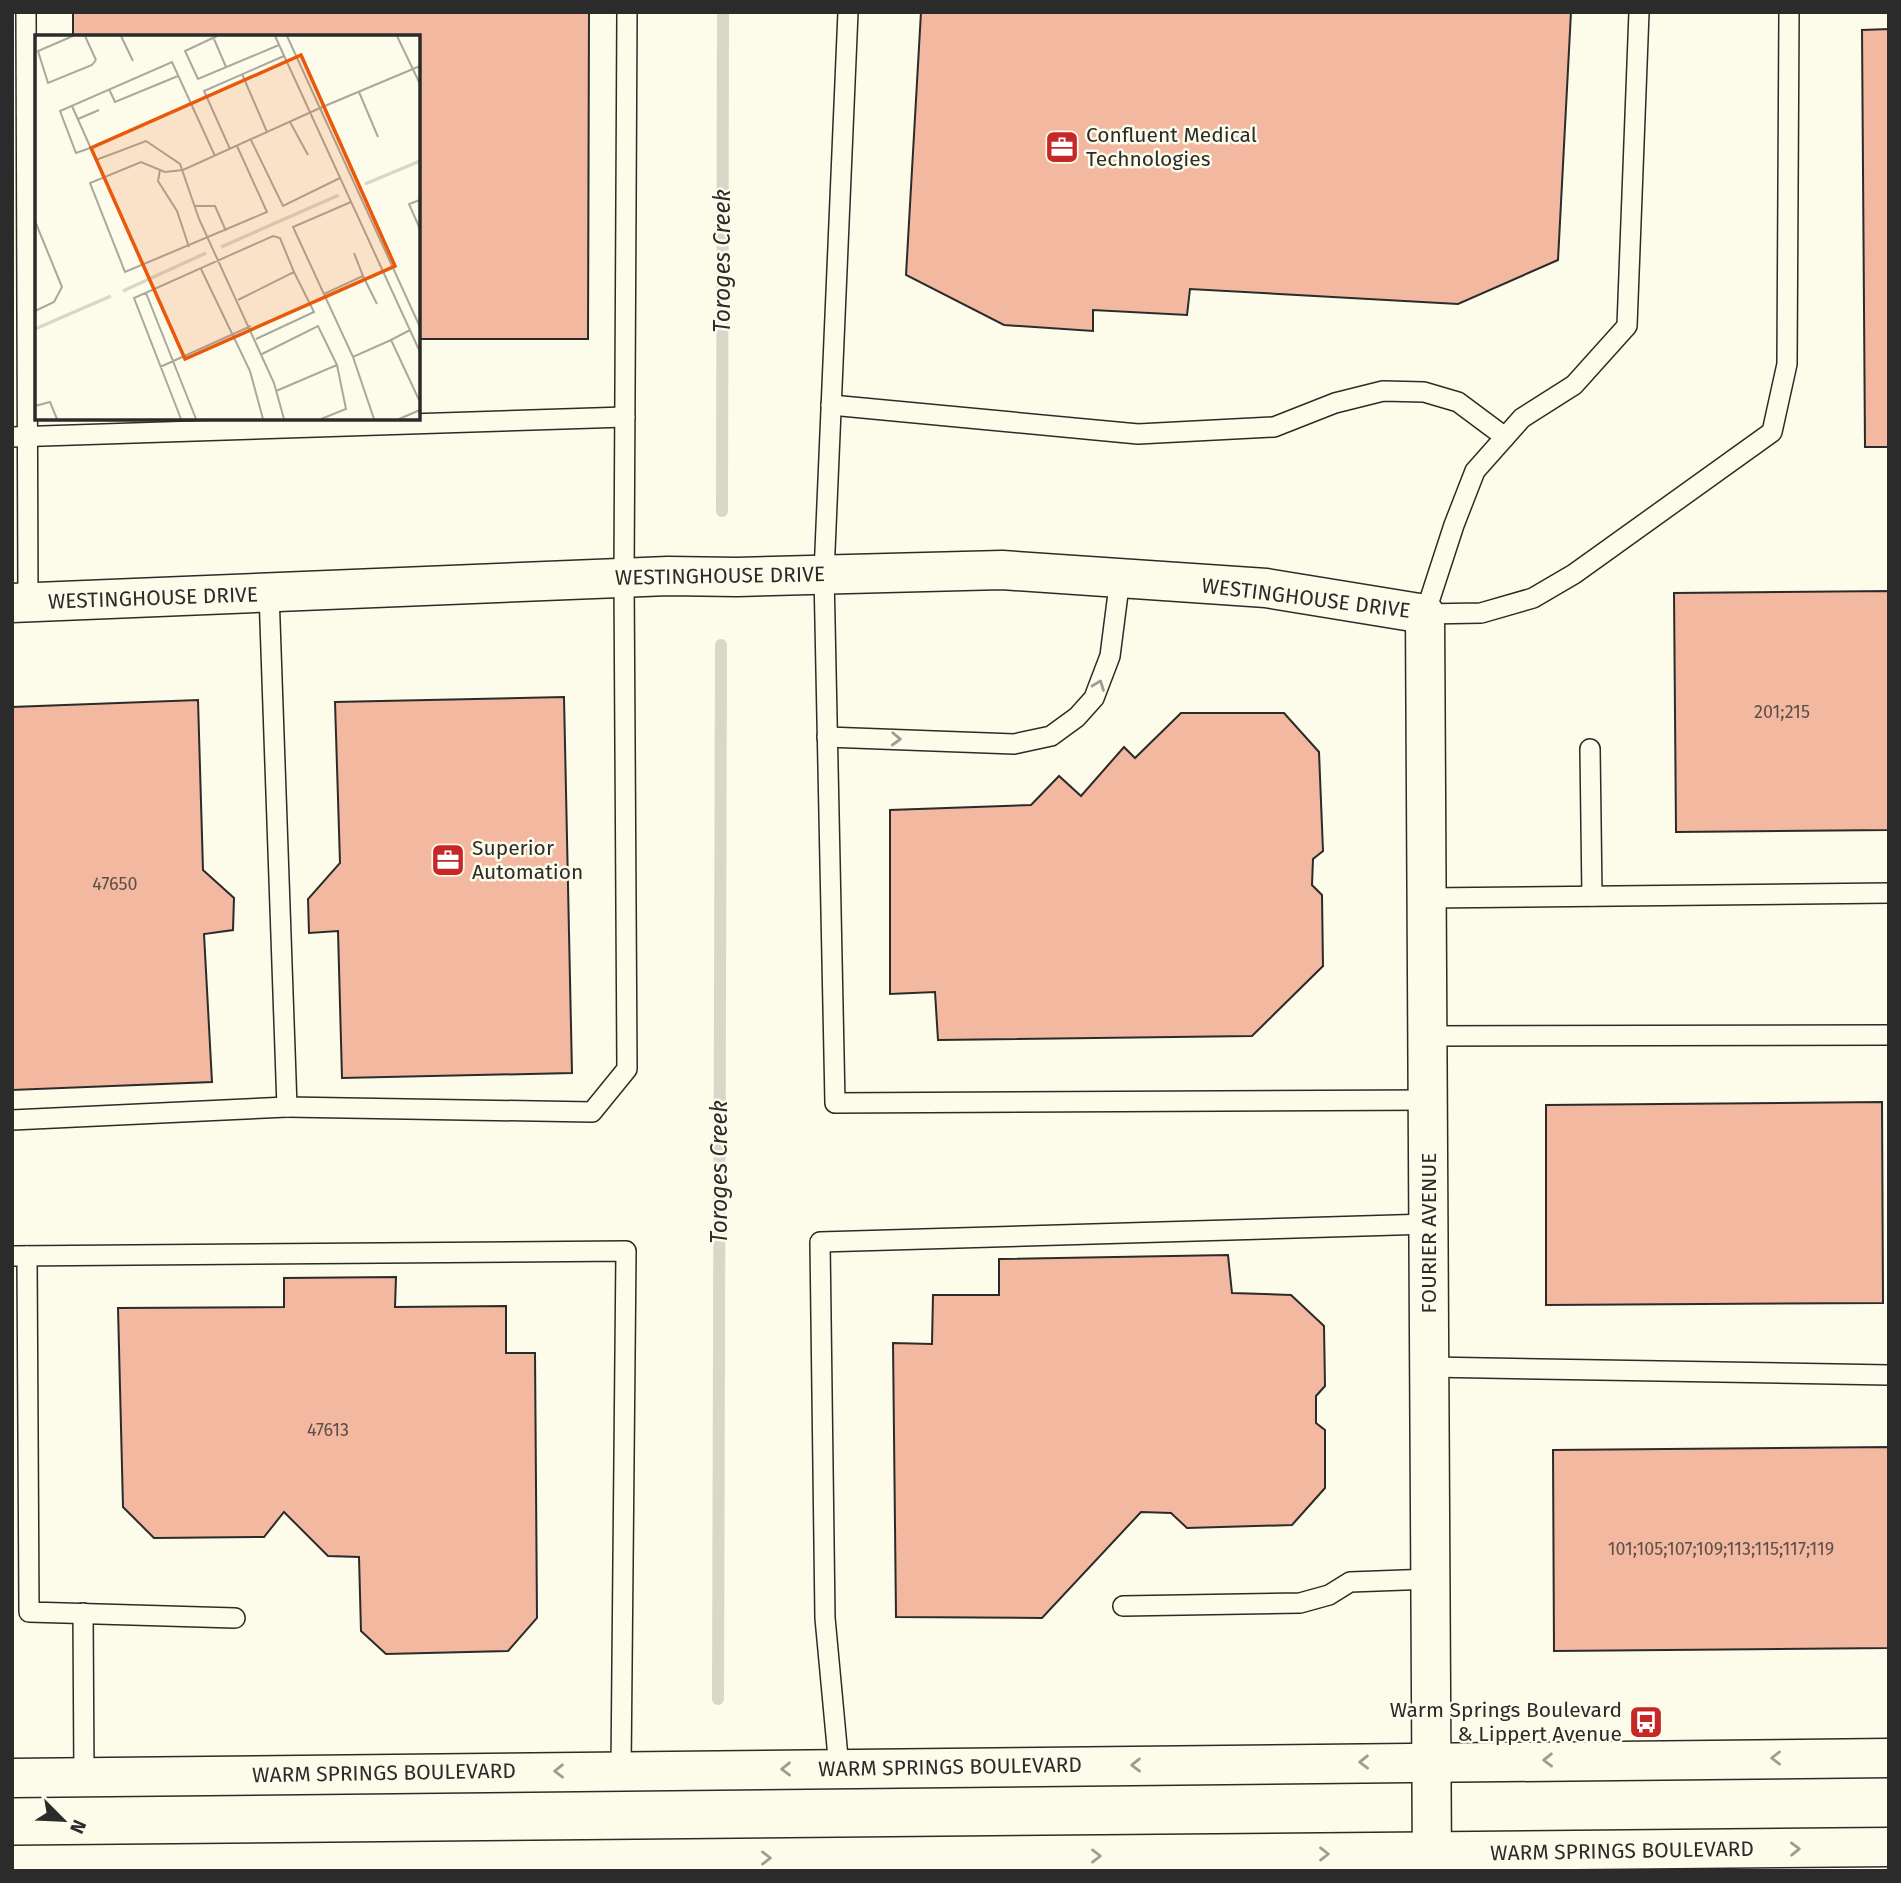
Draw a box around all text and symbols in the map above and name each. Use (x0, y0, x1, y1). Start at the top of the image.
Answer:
inset map (35, 35, 420, 420)
place label: Confluent Medical Technologies (1086, 122, 1257, 172)
office icon: Confluent Medical Technologies (1043, 128, 1081, 166)
water label: Toroges Creek (708, 189, 736, 333)
street label: WESTINGHOUSE DRIVE (615, 561, 825, 591)
street label: WESTINGHOUSE DRIVE (1200, 572, 1412, 624)
street label: WESTINGHOUSE DRIVE (48, 581, 258, 615)
one-way arrow (1090, 680, 1104, 692)
house number: 201;215 (1754, 701, 1810, 723)
one-way arrow (890, 732, 901, 747)
place label: Superior Automation (472, 835, 583, 885)
office icon: Superior Automation (429, 841, 467, 879)
house number: 47650 (92, 873, 138, 895)
water label: Toroges Creek (705, 1100, 733, 1244)
street label: FOURIER AVENUE (1416, 1153, 1442, 1313)
house number: 47613 (307, 1419, 349, 1441)
house number: 101;105;107;109;113;115;117;119 (1608, 1538, 1834, 1560)
place label: Warm Springs Boulevard & Lippert Avenue (1390, 1697, 1622, 1747)
bus stop icon: Warm Springs Boulevard & Lippert Avenue (1627, 1703, 1665, 1741)
one-way arrow (1770, 1750, 1781, 1766)
street label: WARM SPRINGS BOULEVARD (818, 1752, 1082, 1782)
one-way arrow (1543, 1752, 1553, 1768)
one-way arrow (1358, 1754, 1368, 1770)
one-way arrow (1130, 1757, 1141, 1773)
street label: WARM SPRINGS BOULEVARD (252, 1758, 516, 1788)
one-way arrow (780, 1761, 791, 1777)
one-way arrow (553, 1763, 563, 1779)
north arrow (28, 1785, 98, 1855)
text: N (65, 1816, 91, 1837)
street label: WARM SPRINGS BOULEVARD (1490, 1836, 1754, 1866)
one-way arrow (1790, 1841, 1801, 1856)
one-way arrow (1319, 1846, 1330, 1862)
one-way arrow (1091, 1848, 1102, 1863)
one-way arrow (762, 1850, 772, 1866)

